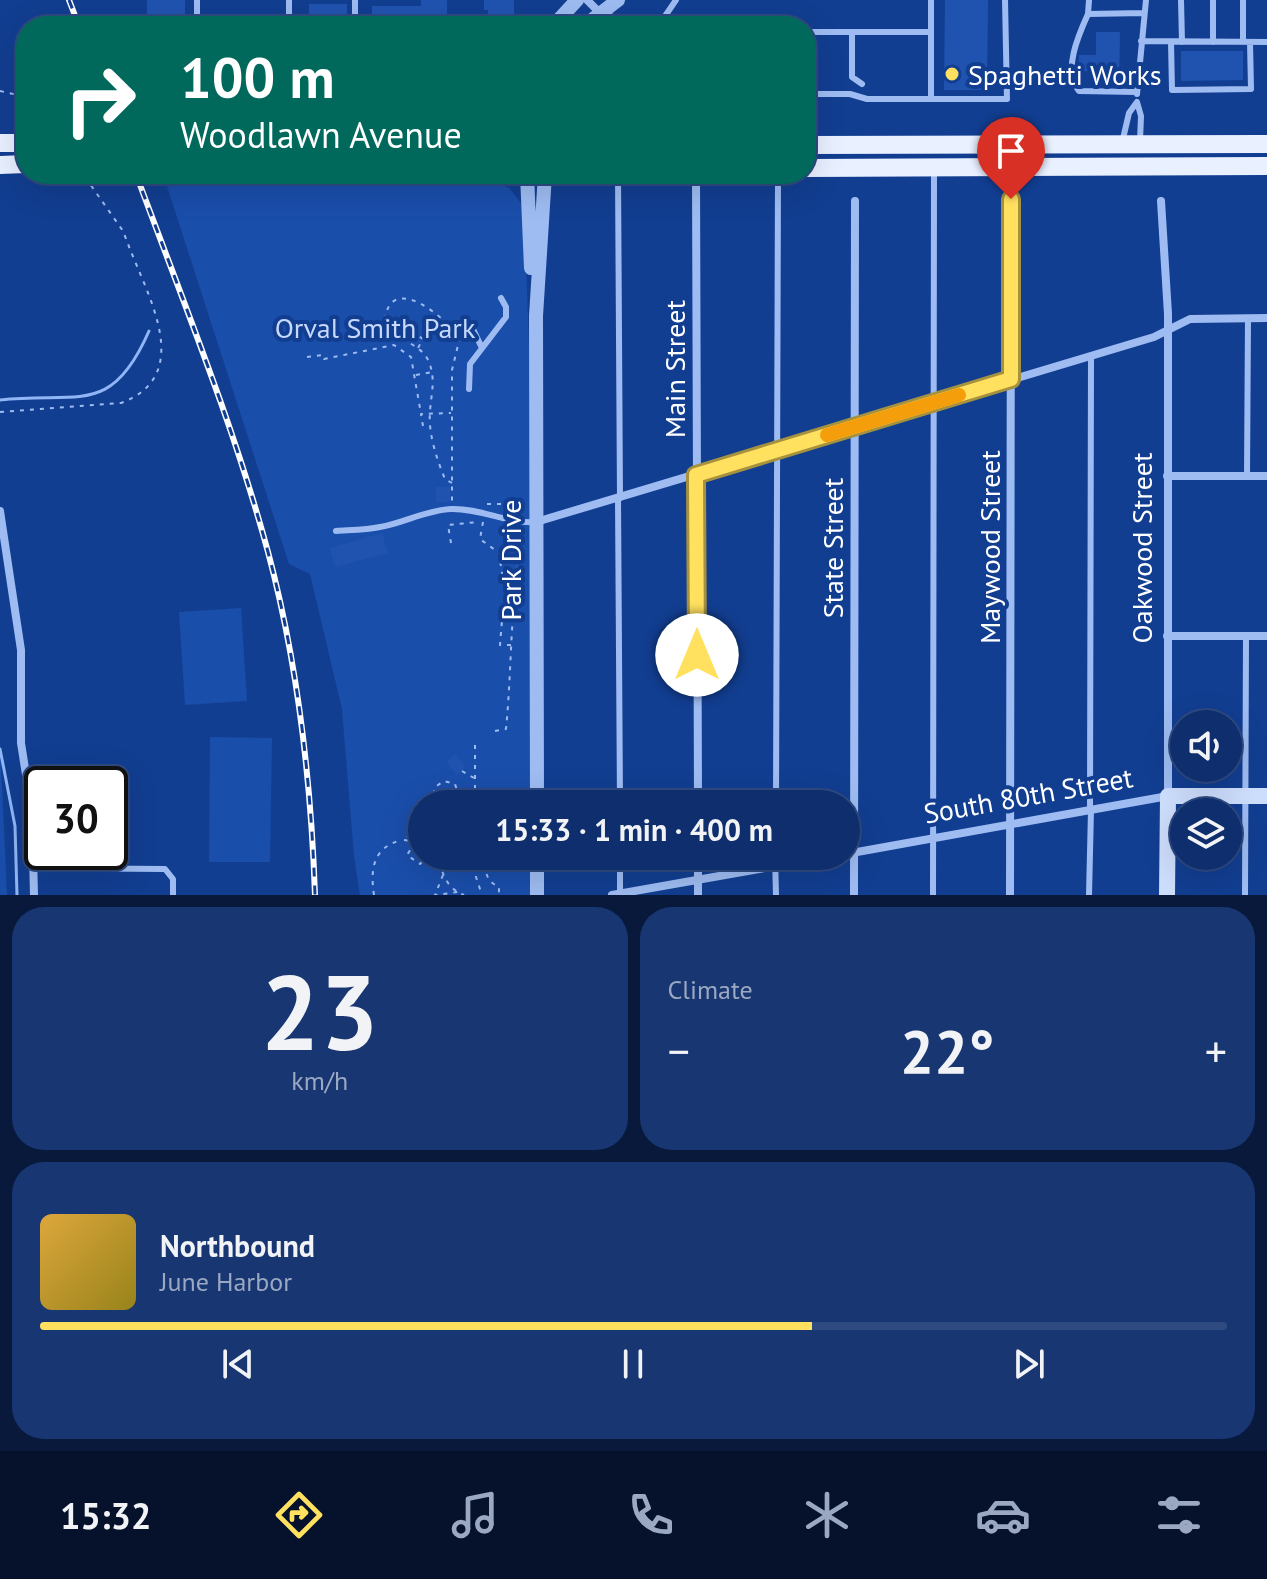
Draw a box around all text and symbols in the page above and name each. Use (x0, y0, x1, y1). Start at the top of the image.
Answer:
text: 100 m (180, 41, 335, 113)
icon: right (48, 48, 152, 152)
place label: Spaghetti Works (968, 56, 1162, 93)
marker: Spaghetti Works (943, 65, 961, 83)
text: Woodlawn Avenue (180, 111, 462, 158)
pin (977, 117, 1045, 199)
icon: arrive (989, 129, 1033, 173)
street label: Main Street (656, 300, 693, 438)
park label: Orval Smith Park (275, 309, 476, 346)
street label: Maywood Street (971, 450, 1008, 644)
street label: Oakwood Street (1123, 452, 1160, 643)
street label: State Street (814, 477, 851, 618)
street label: Park Drive (492, 500, 529, 620)
position arrow (655, 613, 739, 697)
map controls (1170, 710, 1242, 870)
button: sound (1170, 710, 1242, 782)
street label: South 80th Street (921, 758, 1136, 832)
speed limit sign: 30 (24, 766, 128, 870)
button: layers (1170, 798, 1242, 870)
text: 15:33 · 1 min · 400 m (495, 810, 773, 849)
text: 23 (261, 944, 379, 1079)
text: Climate (668, 973, 753, 1006)
text: 22° (900, 1012, 994, 1090)
text: − (668, 1022, 690, 1079)
text: + (1205, 1022, 1227, 1079)
text: km/h (291, 1064, 348, 1097)
text: Northbound (160, 1226, 315, 1265)
text: June Harbor (160, 1265, 292, 1298)
icon: previous (216, 1342, 260, 1386)
icon: pause (611, 1342, 655, 1386)
icon: next (1007, 1342, 1051, 1386)
icon: directions (271, 1487, 327, 1543)
icon: music (447, 1487, 503, 1543)
icon: phone (623, 1487, 679, 1543)
icon: climate (799, 1487, 855, 1543)
icon: car (975, 1487, 1031, 1543)
icon: filters (1151, 1487, 1207, 1543)
text: 15:32 (60, 1492, 151, 1539)

